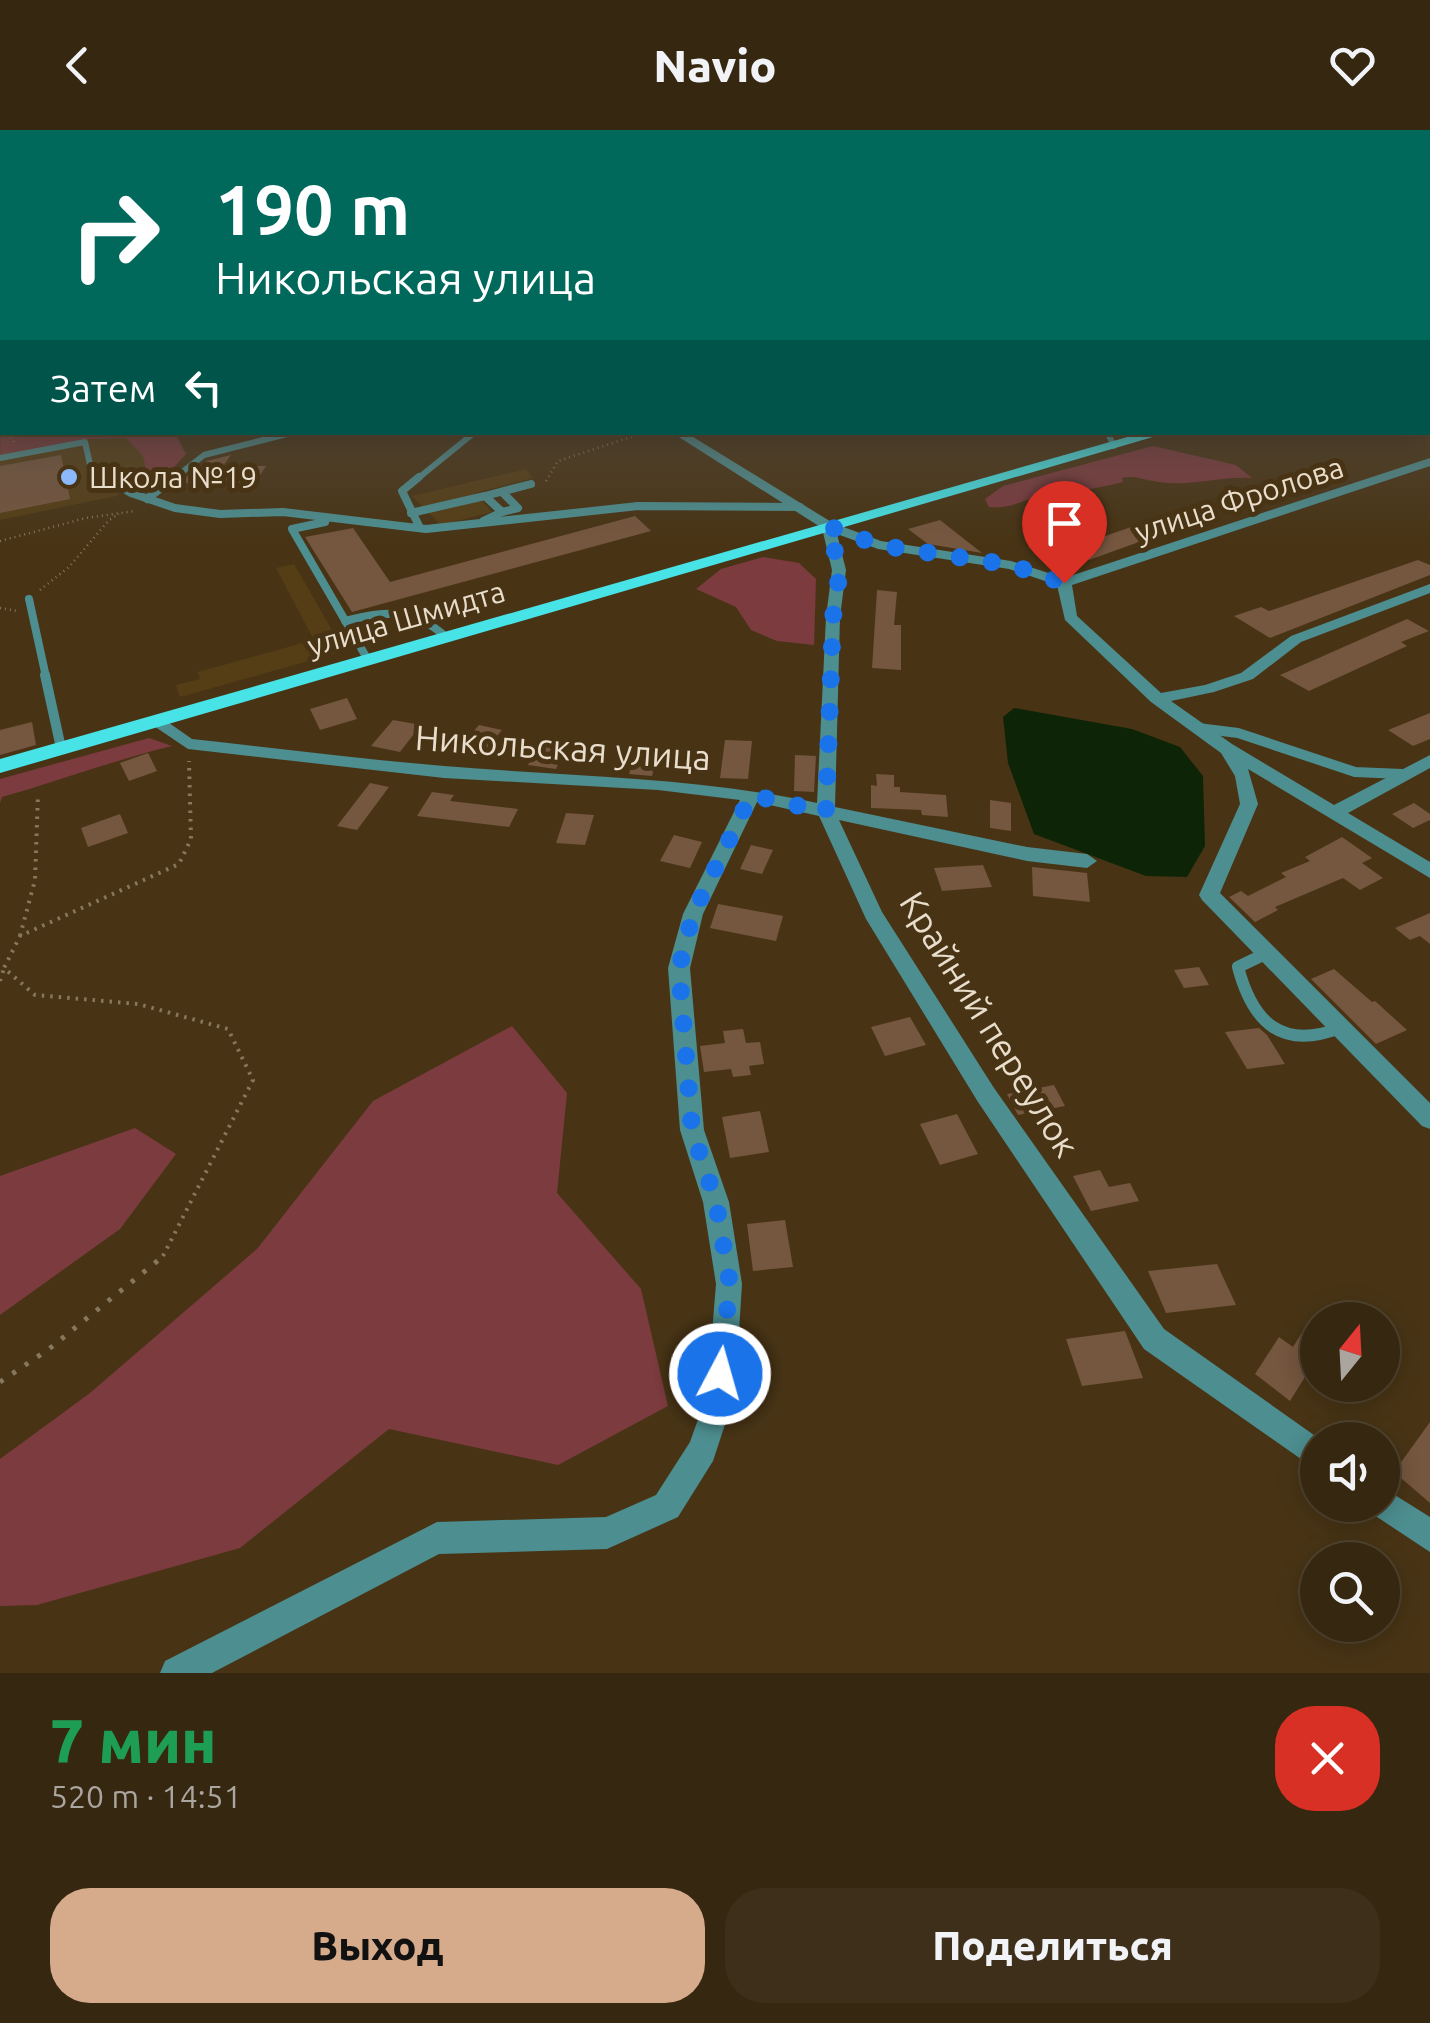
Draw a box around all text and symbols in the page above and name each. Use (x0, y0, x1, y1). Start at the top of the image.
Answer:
icon: back (50, 38, 105, 93)
icon: heart (1325, 38, 1380, 93)
text: Navio (653, 40, 777, 91)
icon: right (50, 170, 180, 300)
text: 190 m (215, 170, 410, 248)
text: Никольская улица (215, 252, 596, 303)
icon: left (176, 360, 231, 415)
text: Затем (50, 367, 156, 409)
street label: улица Фролова (1131, 449, 1347, 549)
place label: Школа №19 (89, 460, 257, 494)
marker: Школа №19 (58, 466, 80, 488)
pin (1022, 481, 1107, 584)
icon: arrive (1037, 496, 1092, 551)
street label: улица Шмидта (303, 574, 509, 662)
street label: Никольская улица (414, 717, 712, 777)
street label: Крайний переулок (892, 884, 1088, 1164)
north arrow (1300, 1302, 1400, 1402)
map controls (1300, 1302, 1400, 1642)
position arrow (668, 1322, 772, 1426)
button: sound (1300, 1422, 1400, 1522)
button: search (1300, 1542, 1400, 1642)
button: close (1275, 1706, 1380, 1811)
text: 7 мин (50, 1707, 217, 1774)
text: 520 m · 14:51 (50, 1778, 242, 1814)
button: Выход (50, 1888, 705, 2003)
button: Поделиться (725, 1888, 1380, 2003)

